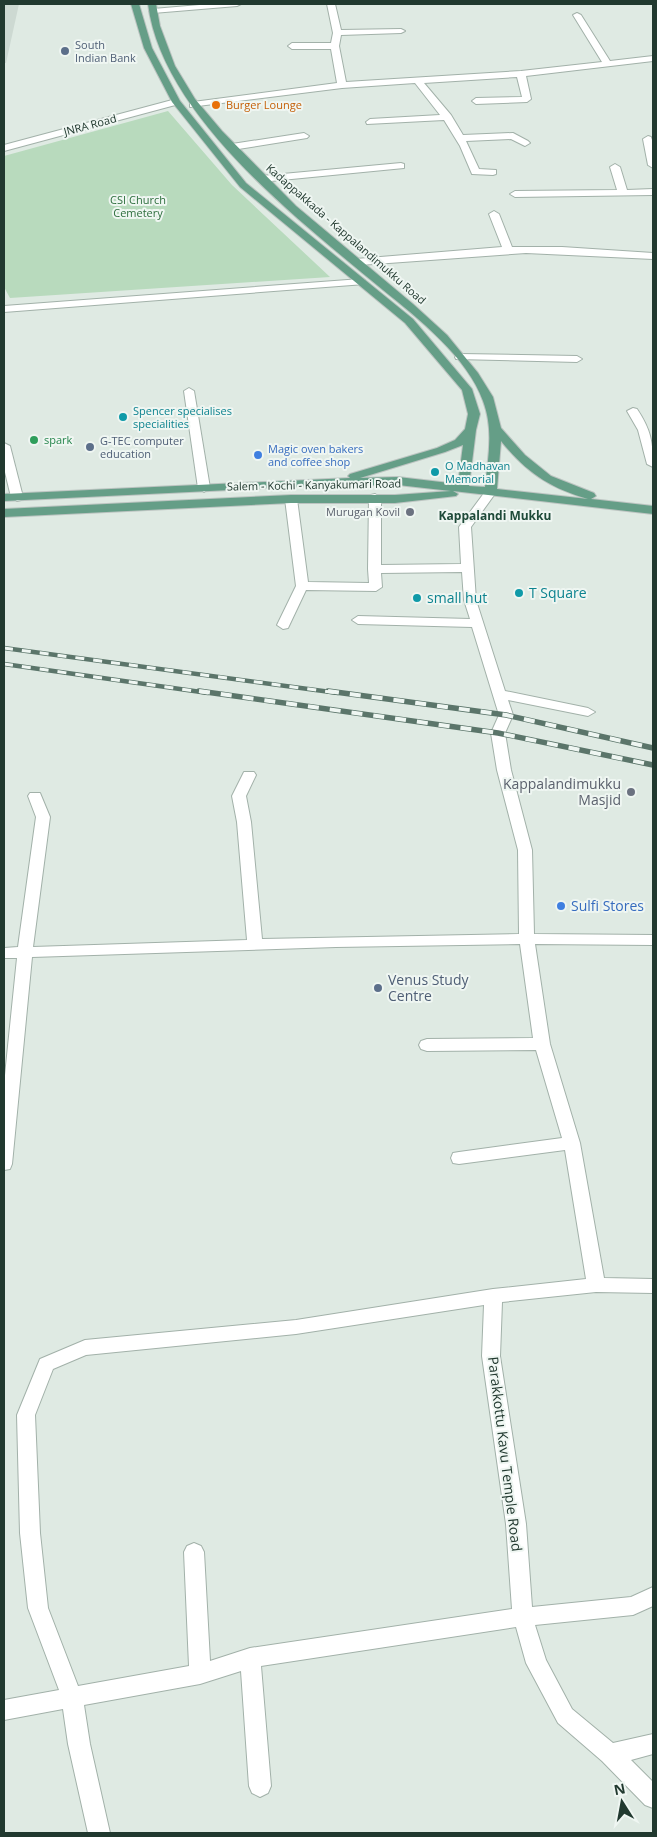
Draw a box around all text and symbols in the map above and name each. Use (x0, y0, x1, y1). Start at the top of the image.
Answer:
place label: South Indian Bank (75, 37, 136, 65)
marker: South Indian Bank (59, 45, 71, 57)
place label: Burger Lounge (226, 97, 302, 112)
marker: Burger Lounge (210, 99, 222, 111)
street label: JNRA Road (61, 110, 118, 139)
street label: Kadappakkada - Kappalandimukku Road (263, 160, 429, 307)
park label: CSI Church Cemetery (110, 192, 166, 220)
place label: Spencer specialises specialities (133, 403, 232, 431)
marker: Spencer specialises specialities (117, 411, 129, 423)
place label: spark (44, 432, 73, 447)
place label: G-TEC computer education (100, 433, 184, 461)
marker: spark (28, 434, 40, 446)
marker: G-TEC computer education (84, 441, 96, 453)
place label: Magic oven bakers and coffee shop (268, 441, 363, 469)
marker: Magic oven bakers and coffee shop (252, 449, 264, 461)
place label: O Madhavan Memorial (445, 458, 510, 486)
marker: O Madhavan Memorial (429, 466, 441, 478)
street label: Salem - Kochi - Kanyakumari Road (227, 475, 401, 494)
place label: Murugan Kovil (326, 504, 400, 519)
marker: Murugan Kovil (404, 506, 416, 518)
district label: Kappalandi Mukku (439, 507, 551, 524)
place label: T Square (529, 583, 587, 602)
marker: T Square (513, 587, 525, 599)
place label: small hut (427, 588, 487, 607)
marker: small hut (411, 592, 423, 604)
place label: Kappalandimukku Masjid (503, 774, 621, 809)
marker: Kappalandimukku Masjid (625, 786, 637, 798)
place label: Sulfi Stores (571, 896, 644, 915)
marker: Sulfi Stores (555, 900, 567, 912)
place label: Venus Study Centre (388, 970, 470, 1005)
marker: Venus Study Centre (372, 982, 384, 994)
street label: Parakkottu Kavu Temple Road (484, 1355, 527, 1552)
north arrow (597, 1777, 647, 1827)
text: N (612, 1778, 627, 1799)

